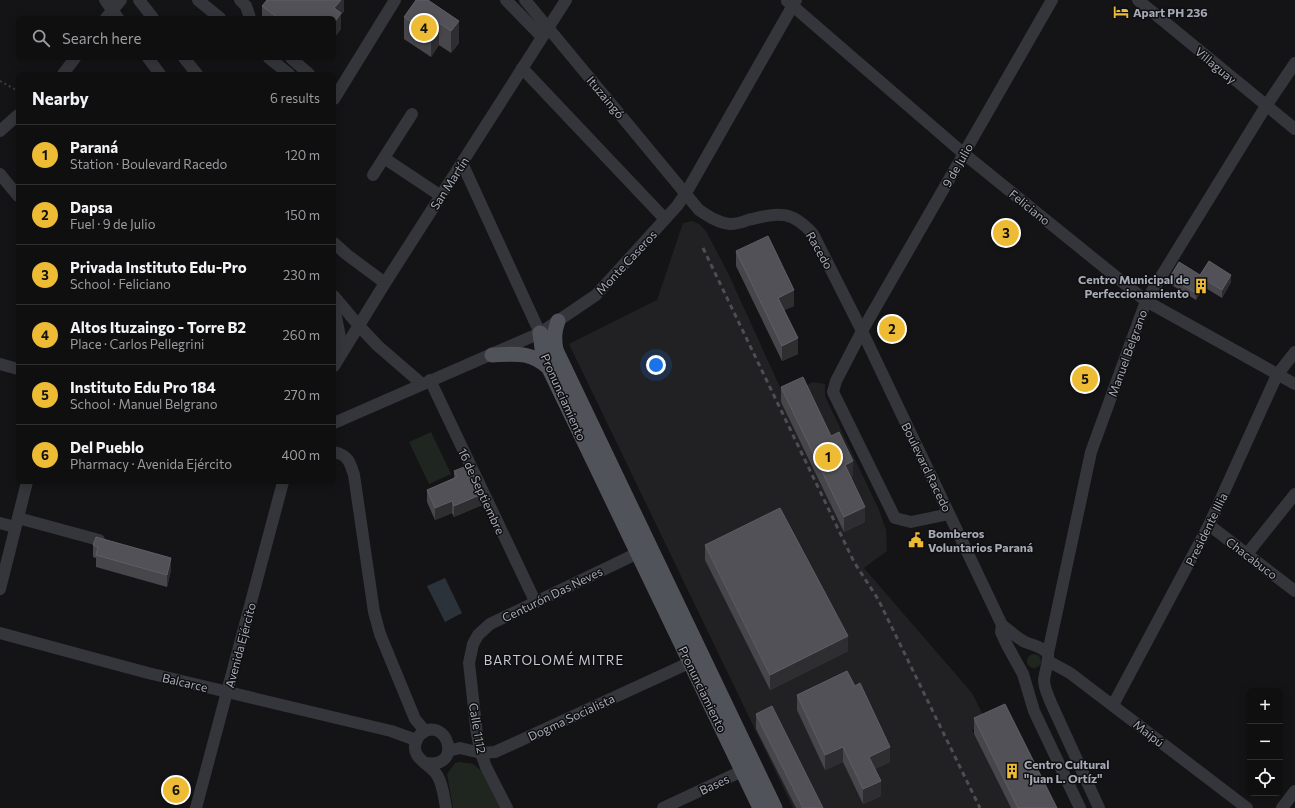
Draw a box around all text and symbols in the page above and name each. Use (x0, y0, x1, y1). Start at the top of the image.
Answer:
hotel icon: Apart PH 236 (1112, 3, 1130, 21)
place label: Apart PH 236 (1133, 5, 1208, 19)
pin: 4 (411, 13, 437, 43)
search box (16, 16, 336, 60)
icon: search (30, 27, 52, 49)
text: Search here (62, 29, 141, 47)
street label: Villaguay (1193, 44, 1239, 86)
street label: Ituzaingó (584, 73, 628, 121)
text: Nearby (32, 88, 89, 109)
text: 6 results (270, 90, 320, 106)
text: Paraná (70, 138, 118, 156)
street label: 9 de Julio (939, 140, 976, 190)
text: 1 (42, 147, 48, 163)
text: 120 m (285, 147, 320, 163)
street label: San Martín (427, 154, 471, 212)
text: Station · Boulevard Racedo (70, 156, 227, 172)
street label: Feliciano (1007, 186, 1053, 228)
text: Dapsa (70, 198, 113, 216)
text: 2 (41, 207, 49, 223)
text: 150 m (285, 207, 320, 223)
text: Fuel · 9 de Julio (70, 216, 155, 232)
pin: 3 (993, 218, 1019, 248)
street label: Monte Caseros (593, 227, 659, 297)
street label: Racedo (804, 229, 836, 271)
text: Privada Instituto Edu-Pro (70, 258, 247, 276)
text: 3 (41, 267, 49, 283)
text: 230 m (283, 267, 320, 283)
place label: Centro Municipal de Perfeccionamiento (1078, 272, 1189, 300)
text: School · Feliciano (70, 276, 171, 292)
building icon: Centro Municipal de Perfeccionamiento (1192, 277, 1210, 295)
street label: Manuel Belgrano (1105, 308, 1149, 398)
pin: 2 (879, 314, 905, 344)
text: Altos Ituzaingo - Torre B2 (70, 318, 246, 336)
text: 4 (41, 327, 49, 343)
text: 260 m (283, 327, 320, 343)
text: Place · Carlos Pellegrini (70, 336, 204, 352)
street label: Pronunciamiento (539, 351, 589, 443)
your location (646, 355, 666, 375)
pin: 5 (1072, 364, 1098, 394)
text: Instituto Edu Pro 184 (70, 378, 216, 396)
text: 5 (41, 387, 49, 403)
text: 270 m (284, 387, 320, 403)
text: School · Manuel Belgrano (70, 396, 218, 412)
street label: Boulevard Racedo (899, 420, 955, 514)
text: Del Pueblo (70, 438, 144, 456)
pin: 1 (815, 442, 841, 472)
street label: 16 de Septiembre (456, 446, 508, 536)
text: 6 (41, 447, 49, 463)
text: 400 m (281, 447, 320, 463)
text: Pharmacy · Avenida Ejército (70, 456, 232, 472)
street label: Presidente Illia (1182, 490, 1230, 568)
place label: Bomberos Voluntarios Paraná (928, 526, 1033, 554)
public building icon: Bomberos Voluntarios Paraná (907, 531, 925, 549)
street label: Chacabuco (1224, 534, 1280, 582)
street label: Centurón Das Neves (500, 564, 604, 624)
street label: Avenida Ejército (222, 601, 258, 689)
street label: Pronunciamiento (676, 644, 730, 734)
district label: BARTOLOMÉ MITRE (484, 651, 624, 668)
street label: Balcarce (161, 670, 209, 694)
map controls (1247, 688, 1283, 796)
button: + (1247, 688, 1283, 724)
street label: Dogma Socialista (526, 691, 616, 743)
street label: Calle 1112 (467, 702, 489, 755)
street label: Maipú (1131, 717, 1167, 749)
button: − (1247, 724, 1283, 760)
place label: Centro Cultural "Juan L. Ortíz" (1024, 757, 1109, 786)
button: locate (1247, 760, 1283, 796)
building icon: Centro Cultural "Juan L. Ortíz" (1003, 762, 1021, 780)
street label: Bases (697, 771, 731, 797)
pin: 6 (163, 775, 189, 805)

